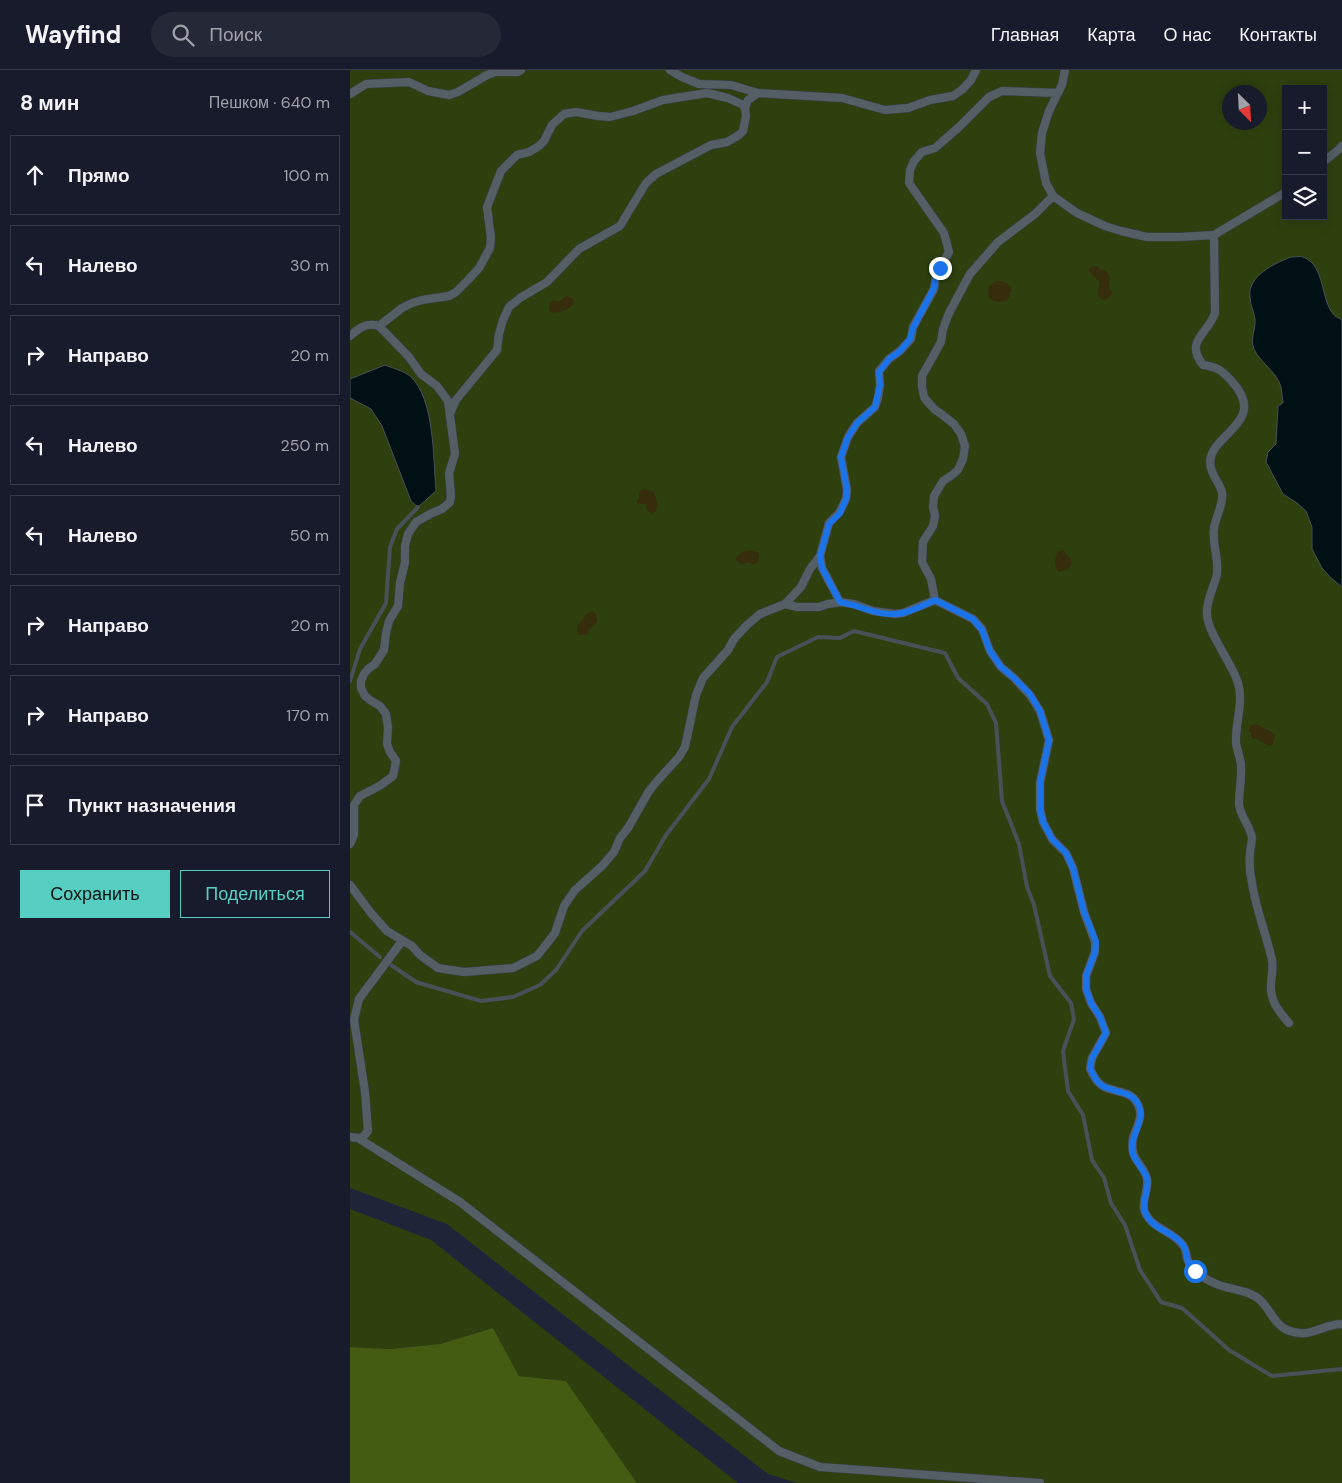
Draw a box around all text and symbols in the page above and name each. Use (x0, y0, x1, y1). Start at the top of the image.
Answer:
search box (151, 12, 501, 57)
text: Wayfind (25, 19, 121, 50)
icon: search (169, 21, 197, 49)
text: Поиск (209, 22, 262, 47)
text: Главная (991, 23, 1059, 47)
text: Карта (1087, 23, 1136, 47)
text: О нас (1164, 23, 1211, 47)
text: Контакты (1239, 23, 1317, 47)
north arrow (1222, 85, 1267, 130)
map controls (1282, 85, 1327, 220)
button: + (1282, 85, 1327, 130)
text: 8 мин (20, 89, 79, 117)
text: Пешком · 640 m (209, 92, 330, 113)
button: − (1282, 130, 1327, 175)
icon: ahead (21, 161, 49, 189)
text: Прямо (68, 163, 130, 188)
text: 100 m (284, 165, 329, 186)
button: layers (1282, 175, 1327, 220)
icon: left (21, 251, 49, 279)
text: Налево (68, 253, 138, 278)
text: 30 m (290, 255, 329, 276)
route end (929, 257, 952, 280)
icon: right (21, 341, 49, 369)
text: Направо (68, 343, 149, 368)
text: 20 m (290, 345, 329, 366)
icon: left (21, 431, 49, 459)
text: Налево (68, 433, 138, 458)
text: 250 m (281, 435, 329, 456)
icon: left (21, 521, 49, 549)
text: Налево (68, 523, 138, 548)
text: 50 m (290, 525, 329, 546)
icon: right (21, 611, 49, 639)
text: Направо (68, 613, 149, 638)
text: 20 m (290, 615, 329, 636)
icon: right (21, 701, 49, 729)
text: Направо (68, 703, 149, 728)
text: 170 m (286, 705, 329, 726)
icon: arrive (21, 791, 49, 819)
text: Пункт назначения (68, 793, 236, 818)
button: Сохранить (20, 870, 170, 918)
button: Поделиться (180, 870, 330, 918)
route start (1184, 1260, 1207, 1283)

